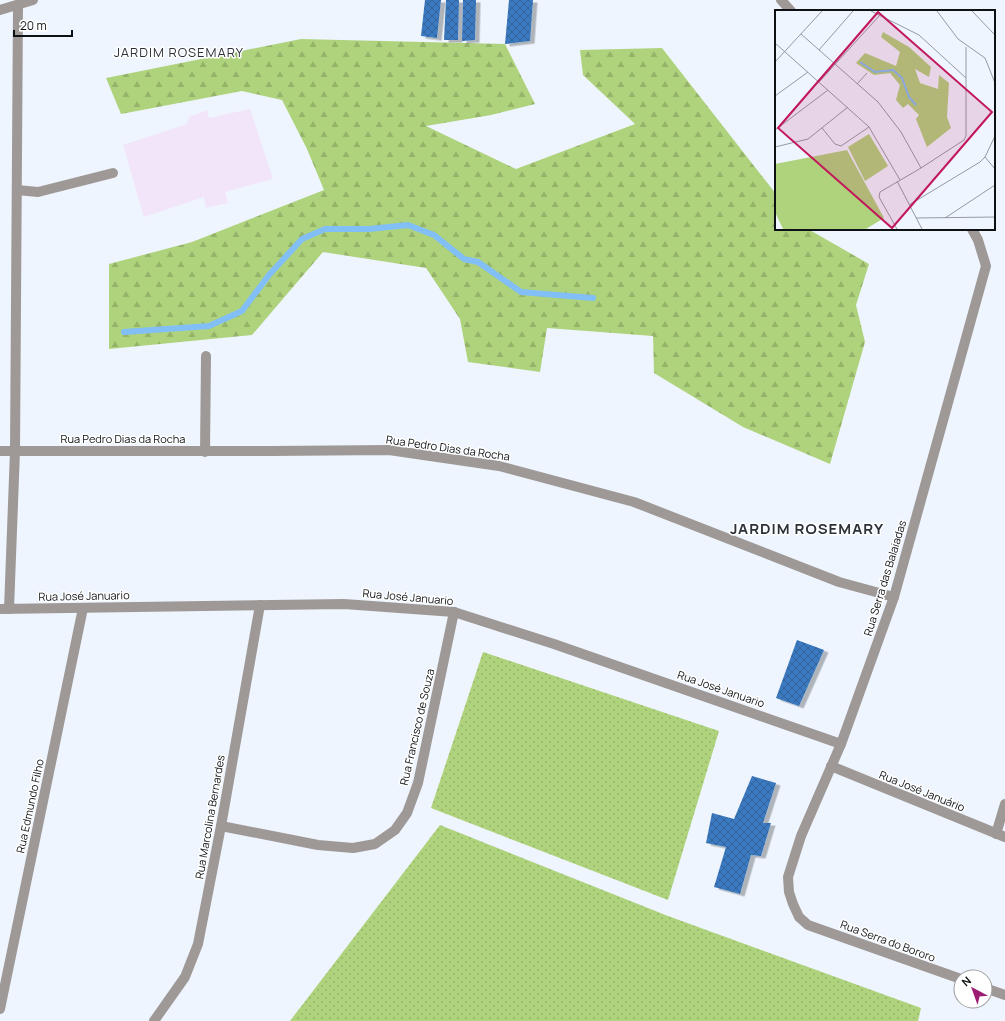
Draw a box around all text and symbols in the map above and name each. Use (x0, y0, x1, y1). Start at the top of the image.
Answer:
inset map (775, 10, 995, 230)
scale bar (14, 12, 72, 38)
text: 20 m (20, 17, 47, 34)
district label: JARDIM ROSEMARY (114, 43, 244, 61)
street label: Rua Pedro Dias da Rocha (61, 431, 185, 446)
street label: Rua Pedro Dias da Rocha (385, 431, 511, 464)
district label: JARDIM ROSEMARY (730, 518, 884, 539)
street label: Rua Serra das Balaiadas (860, 518, 909, 638)
street label: Rua José Januario (362, 585, 455, 608)
street label: Rua José Januario (38, 587, 130, 604)
street label: Rua Francisco de Souza (396, 667, 437, 787)
street label: Rua José Januario (676, 667, 767, 711)
street label: Rua Marcolina Bernardes (191, 753, 228, 880)
street label: Rua Edmundo Filho (12, 757, 47, 854)
street label: Rua José Januário (877, 767, 968, 815)
street label: Rua Serra do Bororo (839, 916, 938, 965)
north arrow (953, 969, 993, 1009)
text: N (958, 973, 974, 989)

